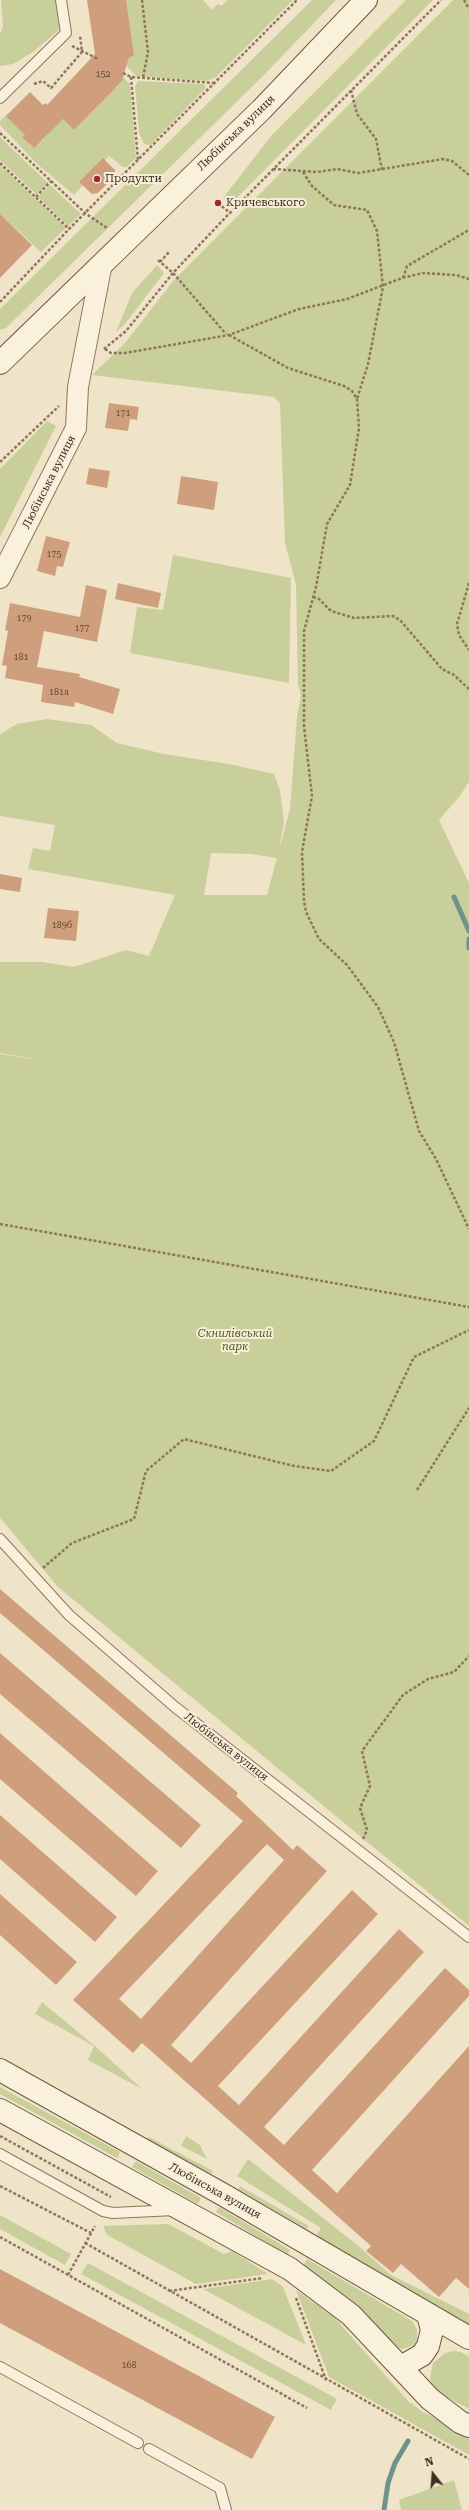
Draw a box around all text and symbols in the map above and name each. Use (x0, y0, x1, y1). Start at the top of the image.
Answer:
house number: 152 (95, 69, 111, 79)
street label: Любінська вулиця (194, 92, 278, 174)
place label: Продукти (105, 172, 162, 186)
marker: Продукти (92, 174, 102, 184)
place label: Кричевського (226, 196, 305, 210)
marker: Кричевського (213, 198, 223, 208)
house number: 171 (115, 408, 131, 418)
street label: Любінська вулиця (20, 433, 78, 531)
house number: 175 (46, 549, 62, 559)
house number: 179 (16, 613, 32, 623)
house number: 177 (74, 623, 90, 633)
house number: 181 (13, 652, 29, 662)
house number: 181а (49, 687, 69, 697)
house number: 189б (52, 920, 72, 930)
park label: Скнилівський парк (198, 1327, 272, 1353)
street label: Любінська вулиця (181, 1710, 271, 1784)
street label: Любінська вулиця (167, 2160, 263, 2222)
house number: 168 (121, 2360, 137, 2370)
north arrow (413, 2454, 453, 2494)
text: N (423, 2455, 435, 2470)

